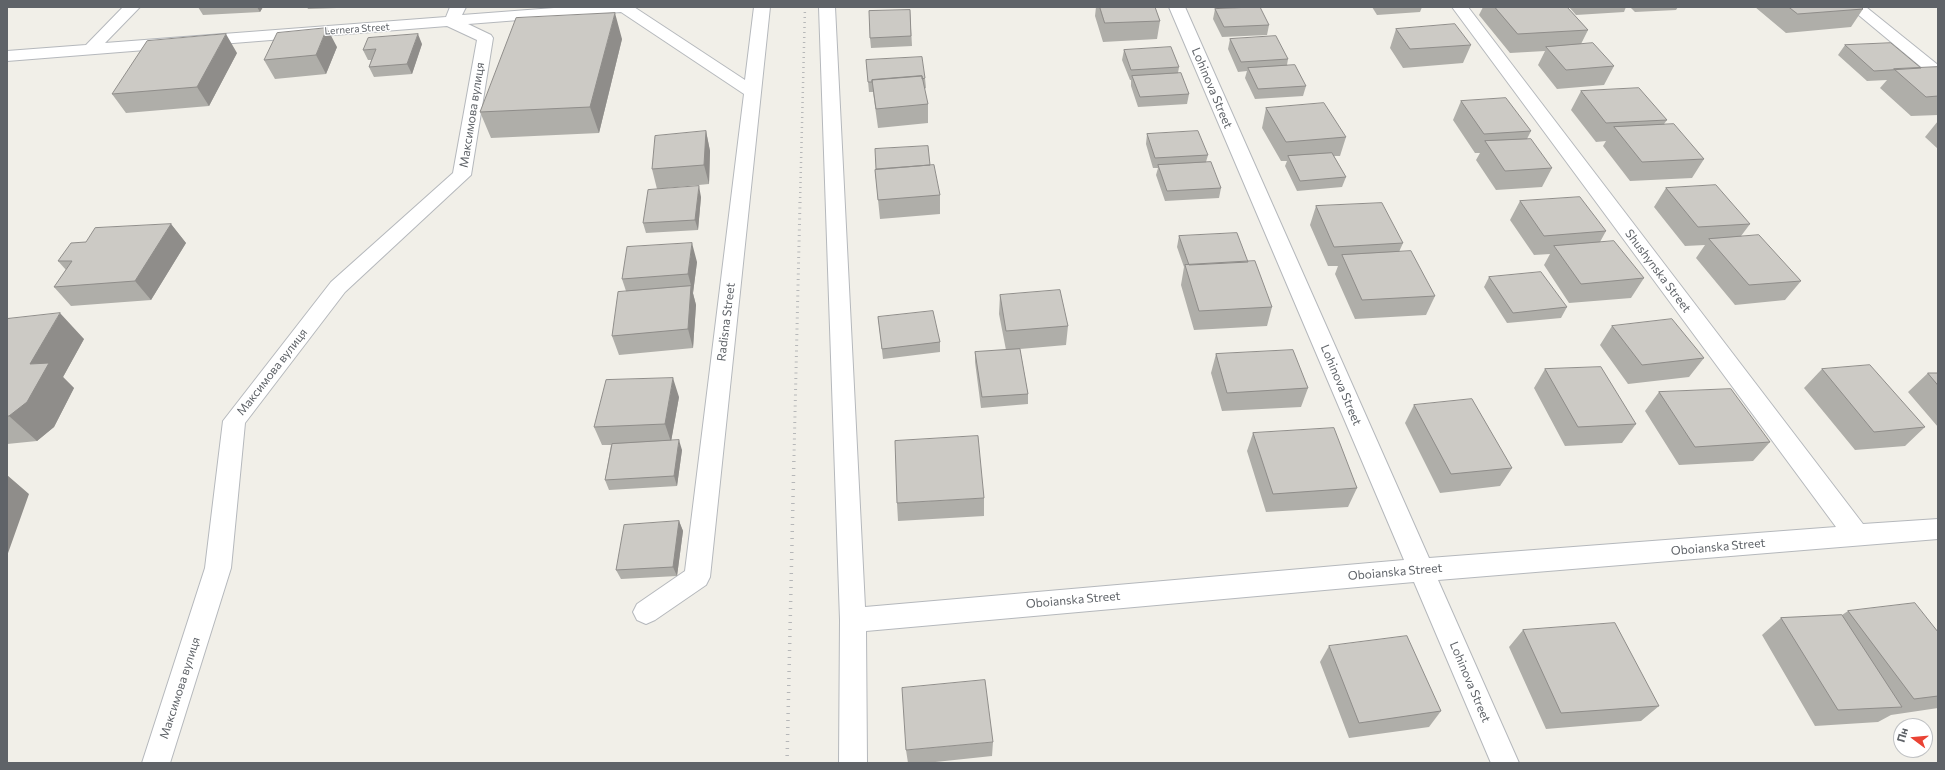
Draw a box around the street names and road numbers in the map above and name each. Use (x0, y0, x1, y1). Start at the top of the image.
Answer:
street label: Lernera Street (324, 21, 390, 37)
street label: Lohinova Street (1189, 45, 1235, 131)
street label: Максимова вулиця (457, 61, 487, 169)
street label: Shushynska Street (1622, 227, 1694, 315)
street label: Radisna Street (714, 282, 738, 362)
street label: Максимова вулиця (234, 326, 310, 418)
street label: Lohinova Street (1318, 342, 1364, 428)
street label: Oboianska Street (1670, 536, 1766, 558)
street label: Oboianska Street (1347, 561, 1443, 583)
street label: Oboianska Street (1025, 589, 1121, 611)
street label: Максимова вулиця (157, 635, 203, 741)
street label: Lohinova Street (1447, 639, 1493, 725)

